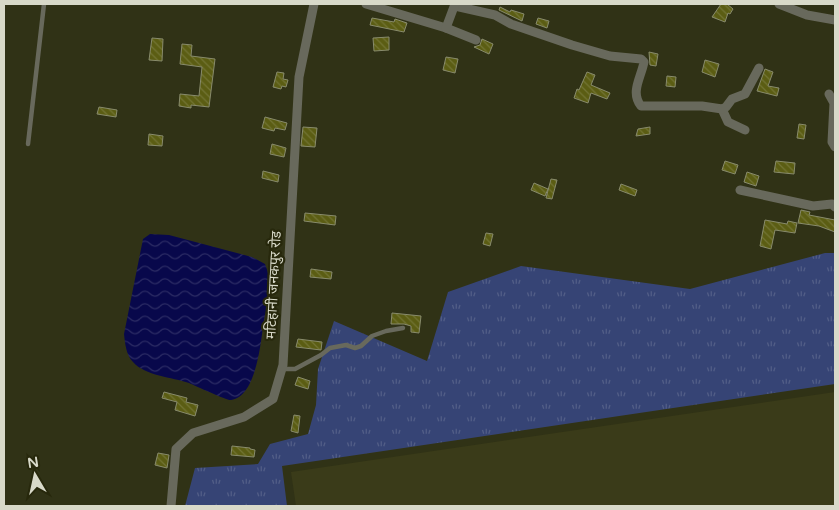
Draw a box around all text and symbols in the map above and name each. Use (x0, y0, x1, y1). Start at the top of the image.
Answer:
street label: मटिहानी जनकपुर रोड (262, 230, 286, 340)
north arrow (10, 450, 60, 500)
text: N (26, 453, 40, 472)

